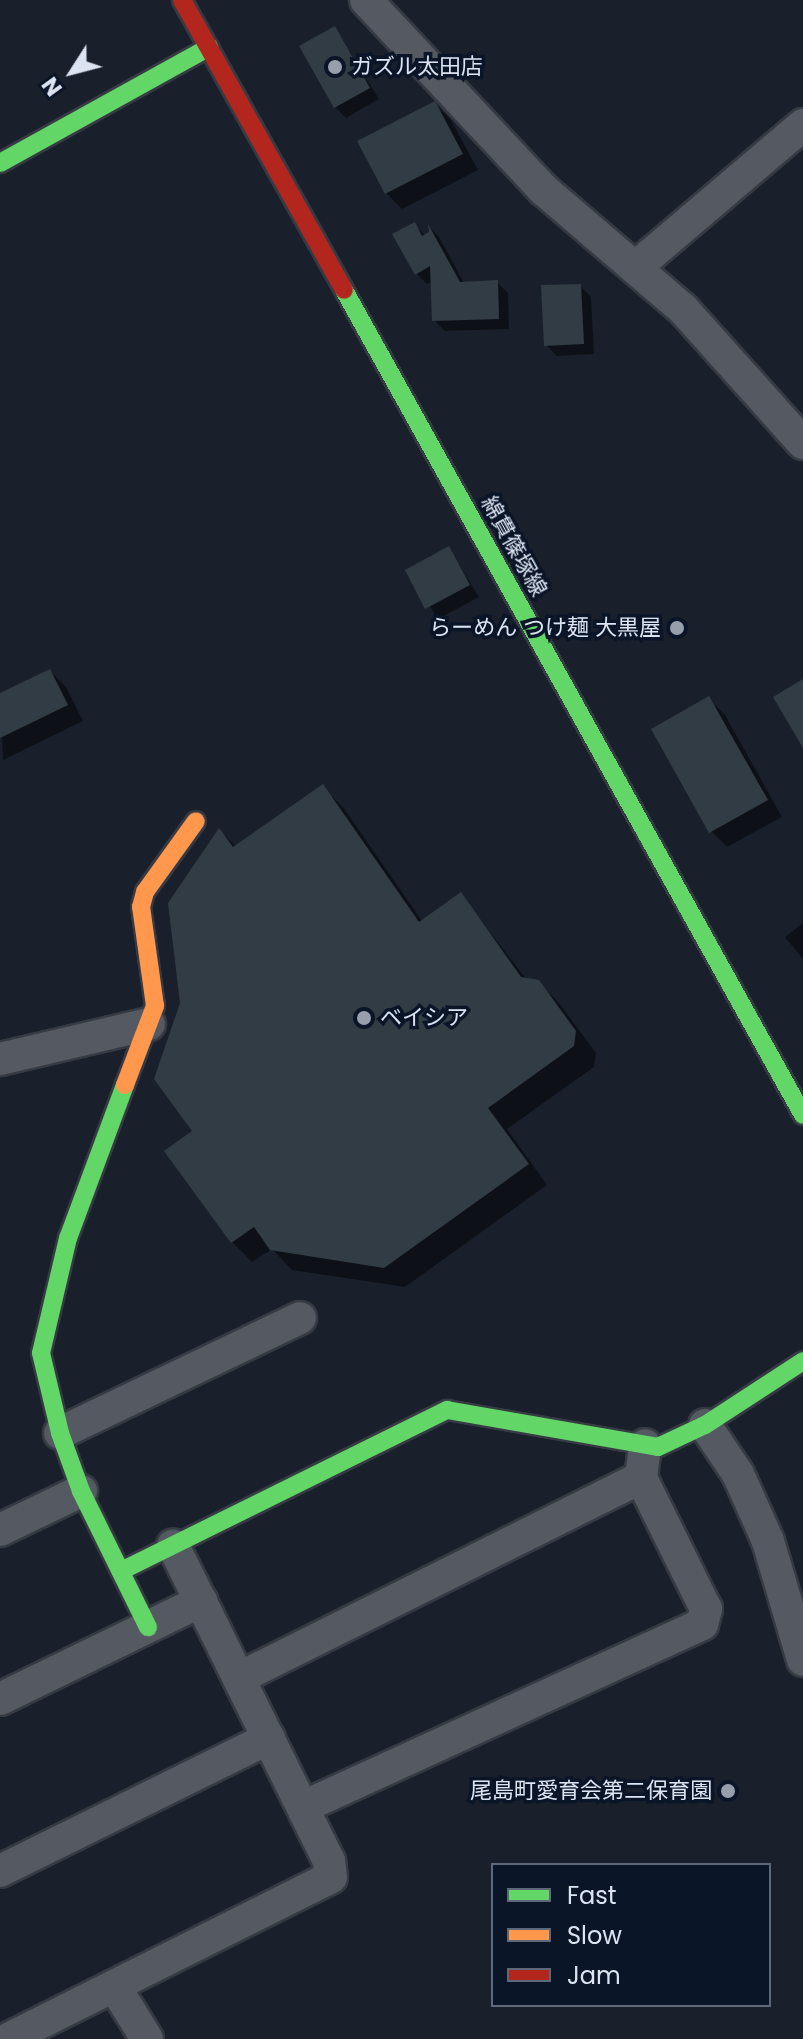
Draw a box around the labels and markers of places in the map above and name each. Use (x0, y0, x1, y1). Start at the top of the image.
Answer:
place label: ガズル太田店 (351, 54, 483, 80)
marker: ガズル太田店 (326, 58, 344, 76)
place label: らーめん つけ麺 大黒屋 (429, 615, 661, 641)
marker: らーめん つけ麺 大黒屋 (668, 619, 686, 637)
place label: ベイシア (380, 1005, 468, 1031)
marker: ベイシア (355, 1009, 373, 1027)
place label: 尾島町愛育会第二保育園 (470, 1778, 712, 1804)
marker: 尾島町愛育会第二保育園 (719, 1782, 737, 1800)

